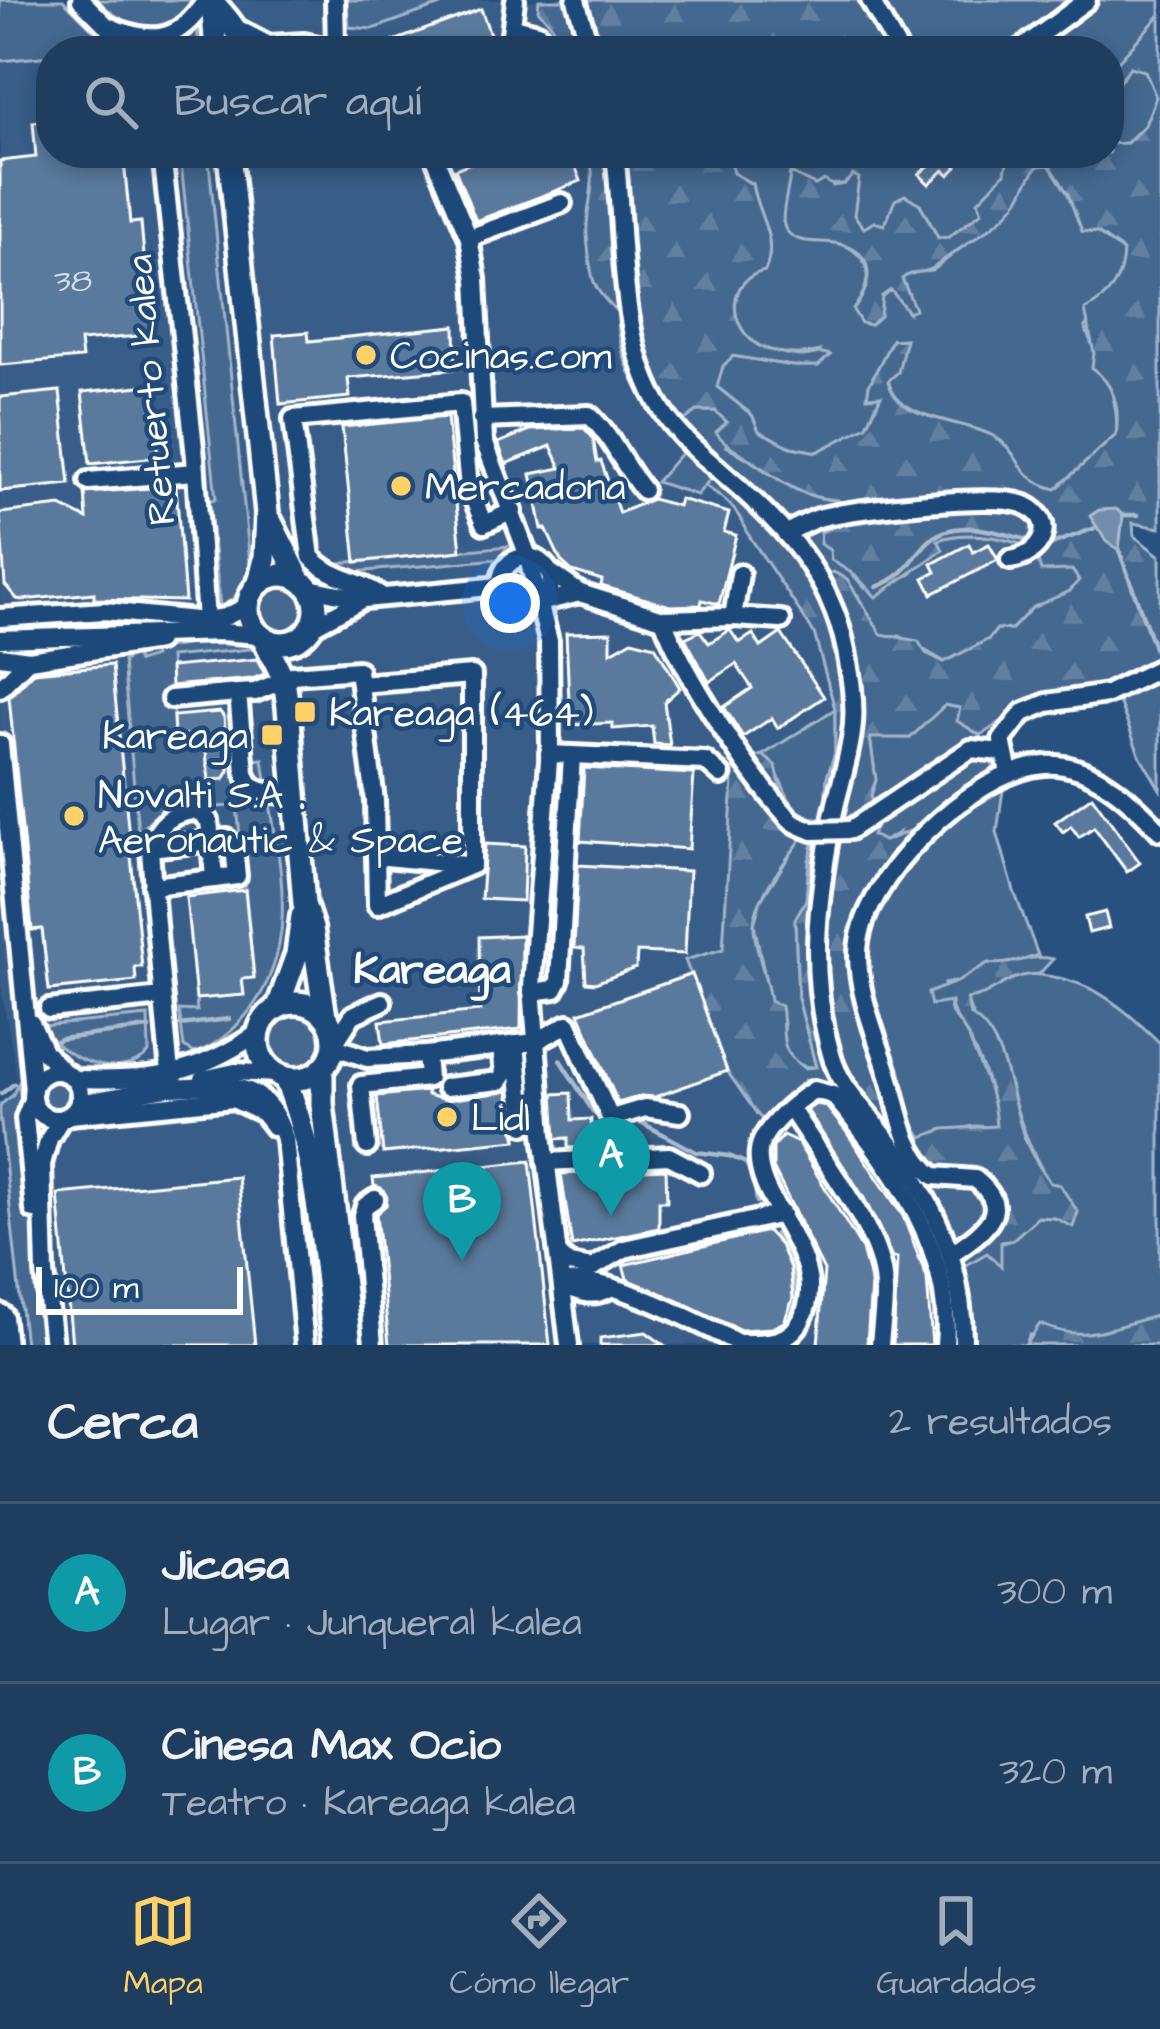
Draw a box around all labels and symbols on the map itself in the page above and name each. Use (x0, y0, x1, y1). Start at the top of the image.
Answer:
street label: Retuerto kalea (113, 252, 191, 527)
house number: 38 (54, 258, 92, 304)
place label: Cocinas.com (390, 331, 612, 385)
marker: Cocinas.com (353, 342, 379, 368)
place label: Mercadona (425, 462, 626, 516)
marker: Mercadona (388, 473, 414, 499)
your location (480, 573, 540, 633)
place label: Kareaga (464) (329, 688, 593, 742)
marker: Kareaga (464) (292, 699, 318, 725)
place label: Kareaga (102, 711, 248, 765)
marker: Kareaga (259, 722, 285, 748)
place label: Novalti S.A . Aeronautic & Space (98, 770, 463, 869)
marker: Novalti S.A . Aeronautic & Space (61, 803, 87, 829)
district label: Kareaga (353, 942, 511, 1001)
place label: Lidl (471, 1093, 530, 1147)
marker: Lidl (434, 1104, 460, 1130)
pin: A (572, 1117, 650, 1216)
pin: B (423, 1162, 501, 1261)
scale bar (36, 1261, 243, 1314)

